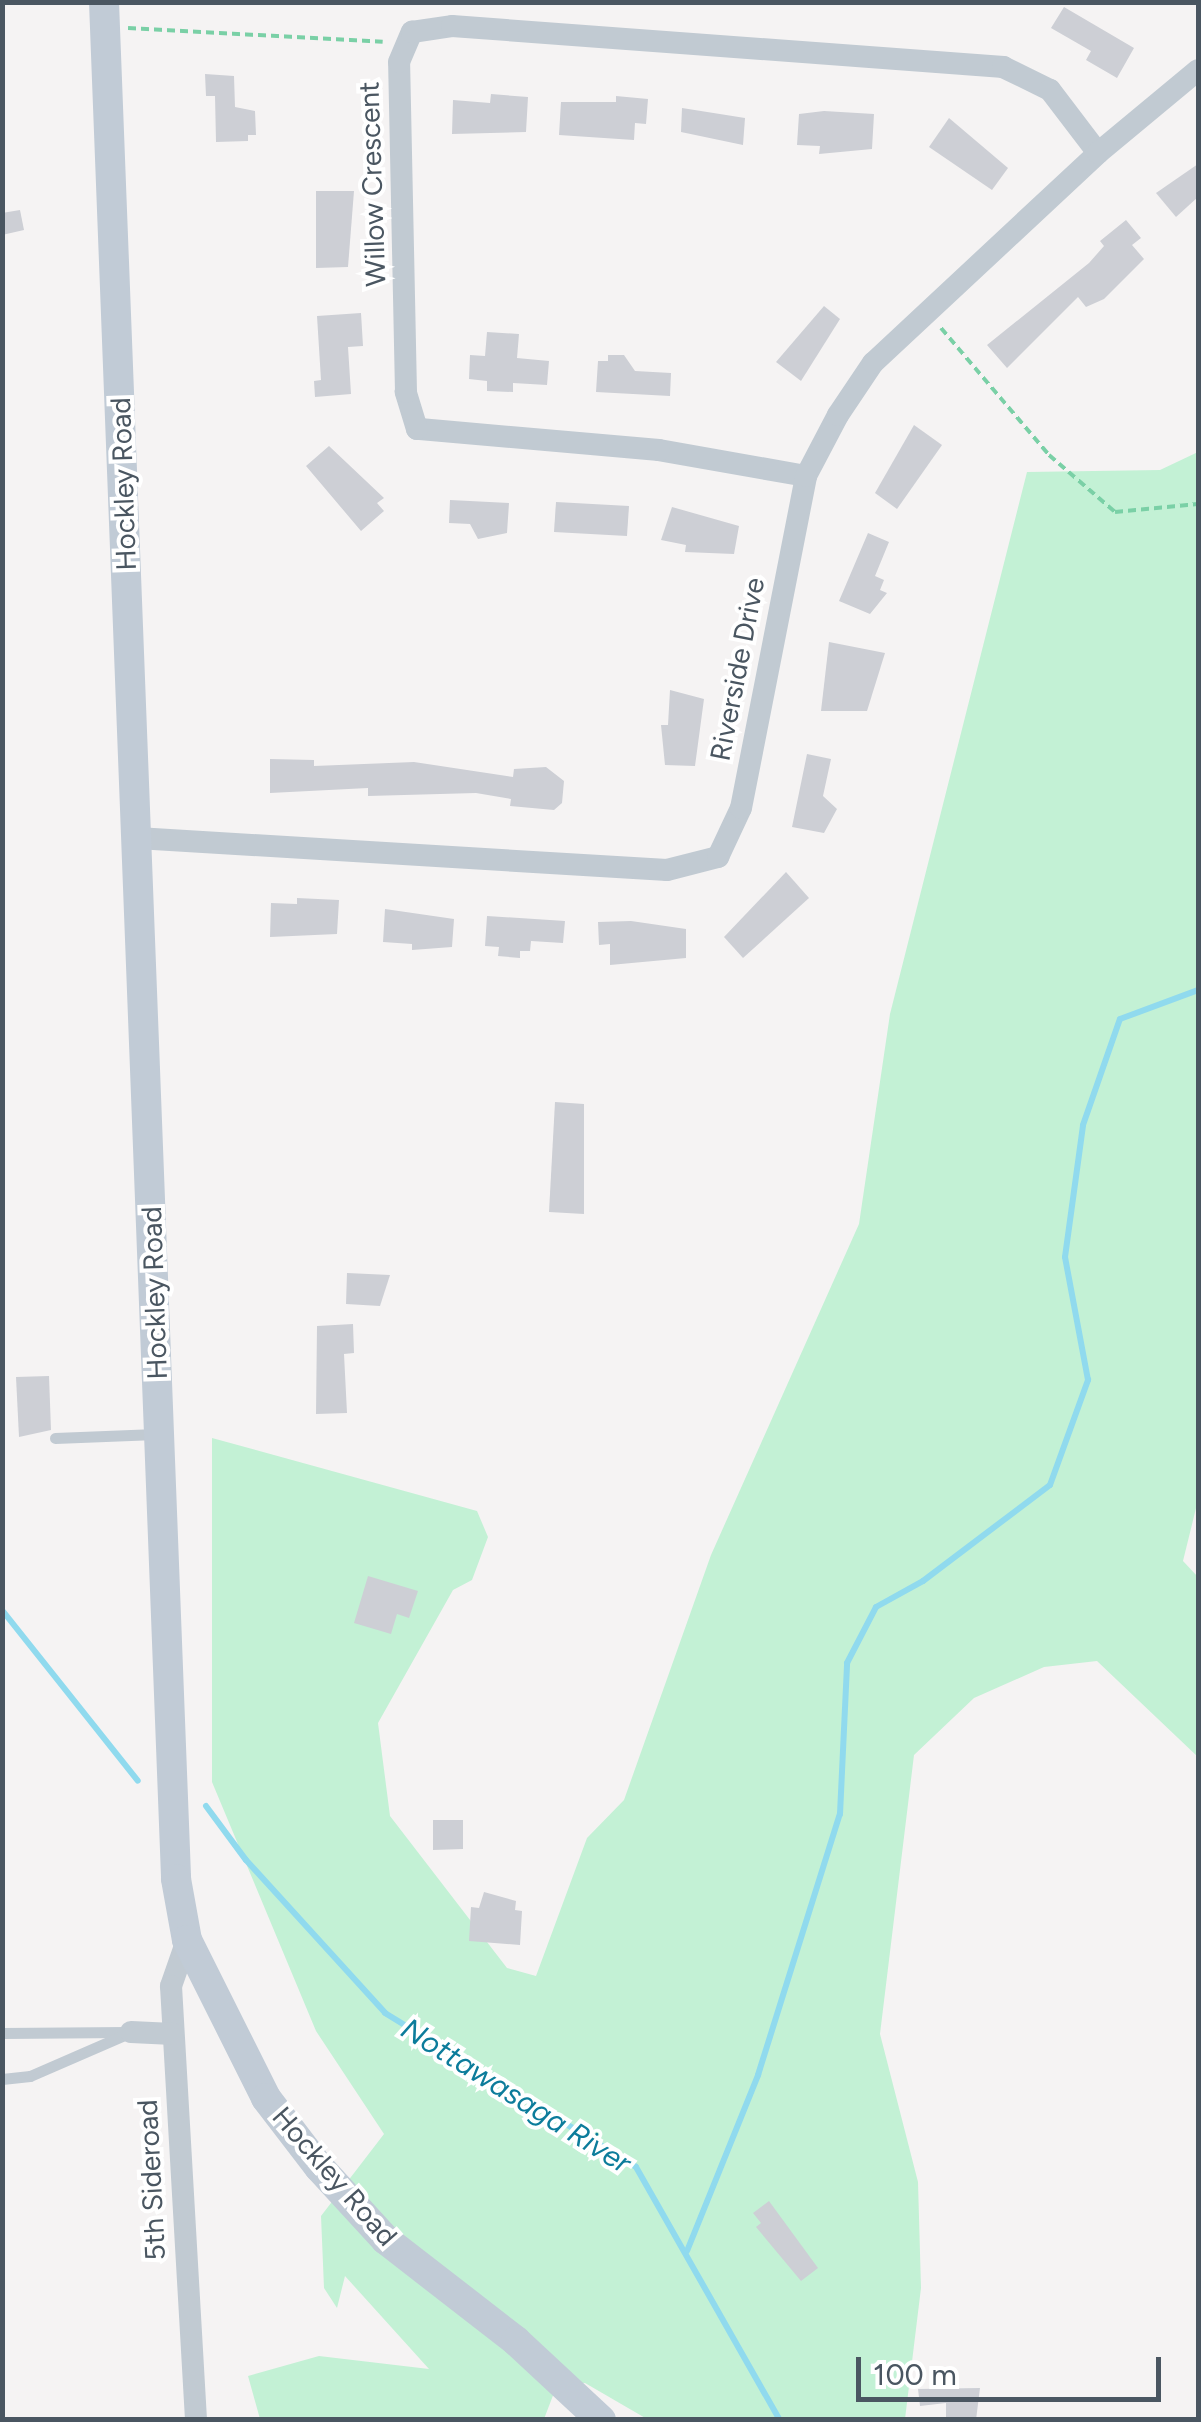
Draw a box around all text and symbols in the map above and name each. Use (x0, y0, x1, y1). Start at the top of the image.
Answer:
street label: Willow Crescent (352, 81, 392, 287)
street label: Hockley Road (103, 397, 143, 571)
street label: Riverside Drive (703, 575, 771, 763)
street label: Hockley Road (134, 1206, 174, 1380)
water label: Nottawasaga River (394, 2011, 638, 2181)
street label: 5th Sideroad (130, 2099, 172, 2261)
street label: Hockley Road (266, 2100, 404, 2252)
scale bar (861, 2337, 1166, 2399)
text: 100 m (873, 2356, 957, 2393)

